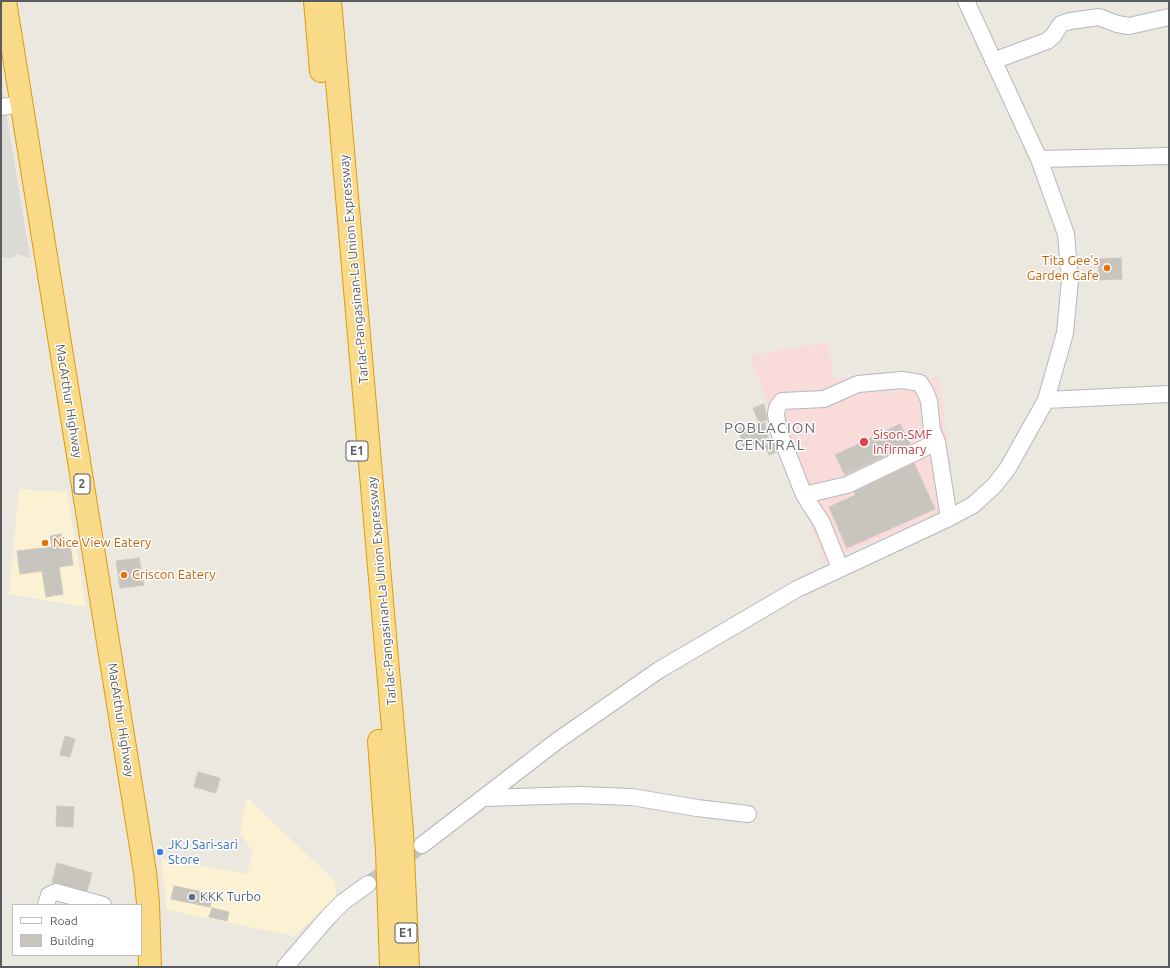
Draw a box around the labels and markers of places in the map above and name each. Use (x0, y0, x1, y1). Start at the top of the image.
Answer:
place label: Tita Gee's Garden Cafe (1027, 253, 1099, 284)
marker: Tita Gee's Garden Cafe (1102, 263, 1112, 273)
place label: Sison-SMF Infirmary (873, 427, 932, 458)
marker: Sison-SMF Infirmary (858, 436, 870, 448)
place label: Nice View Eatery (53, 535, 151, 551)
marker: Nice View Eatery (40, 538, 50, 548)
place label: Criscon Eatery (132, 567, 215, 583)
marker: Criscon Eatery (119, 570, 129, 580)
place label: JKJ Sari-sari Store (168, 837, 238, 868)
marker: JKJ Sari-sari Store (155, 847, 165, 857)
place label: KKK Turbo (200, 889, 261, 905)
marker: KKK Turbo (187, 892, 197, 902)

